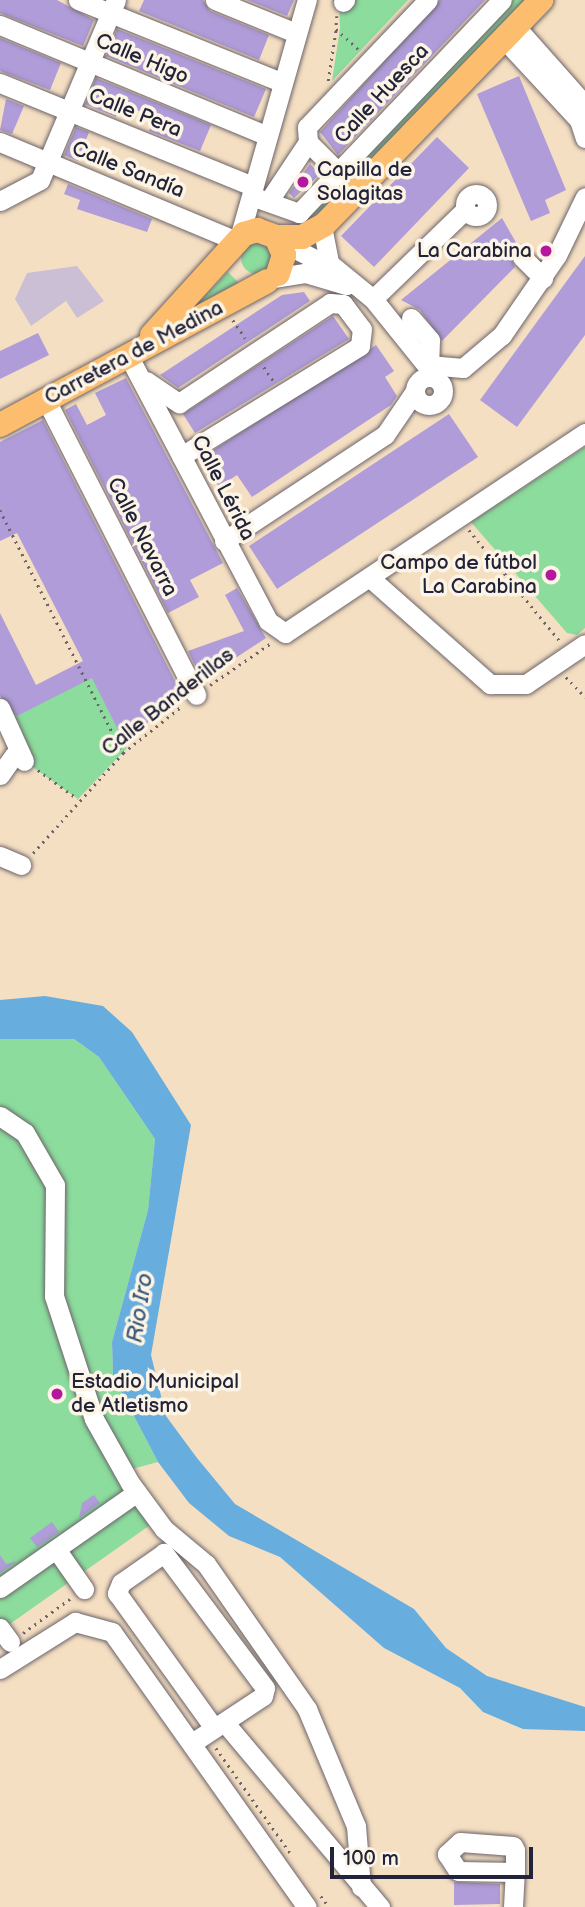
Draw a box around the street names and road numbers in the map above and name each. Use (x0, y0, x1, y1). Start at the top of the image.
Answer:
street label: Calle Higo (92, 28, 192, 90)
street label: Calle Huesca (329, 39, 435, 149)
street label: Calle Pera (85, 83, 185, 143)
street label: Calle Sandía (68, 136, 188, 204)
street label: Carretera de Medina (40, 295, 228, 411)
street label: Calle Lérida (186, 431, 260, 545)
street label: Calle Navarra (101, 473, 183, 601)
street label: Calle Banderillas (97, 643, 239, 761)

